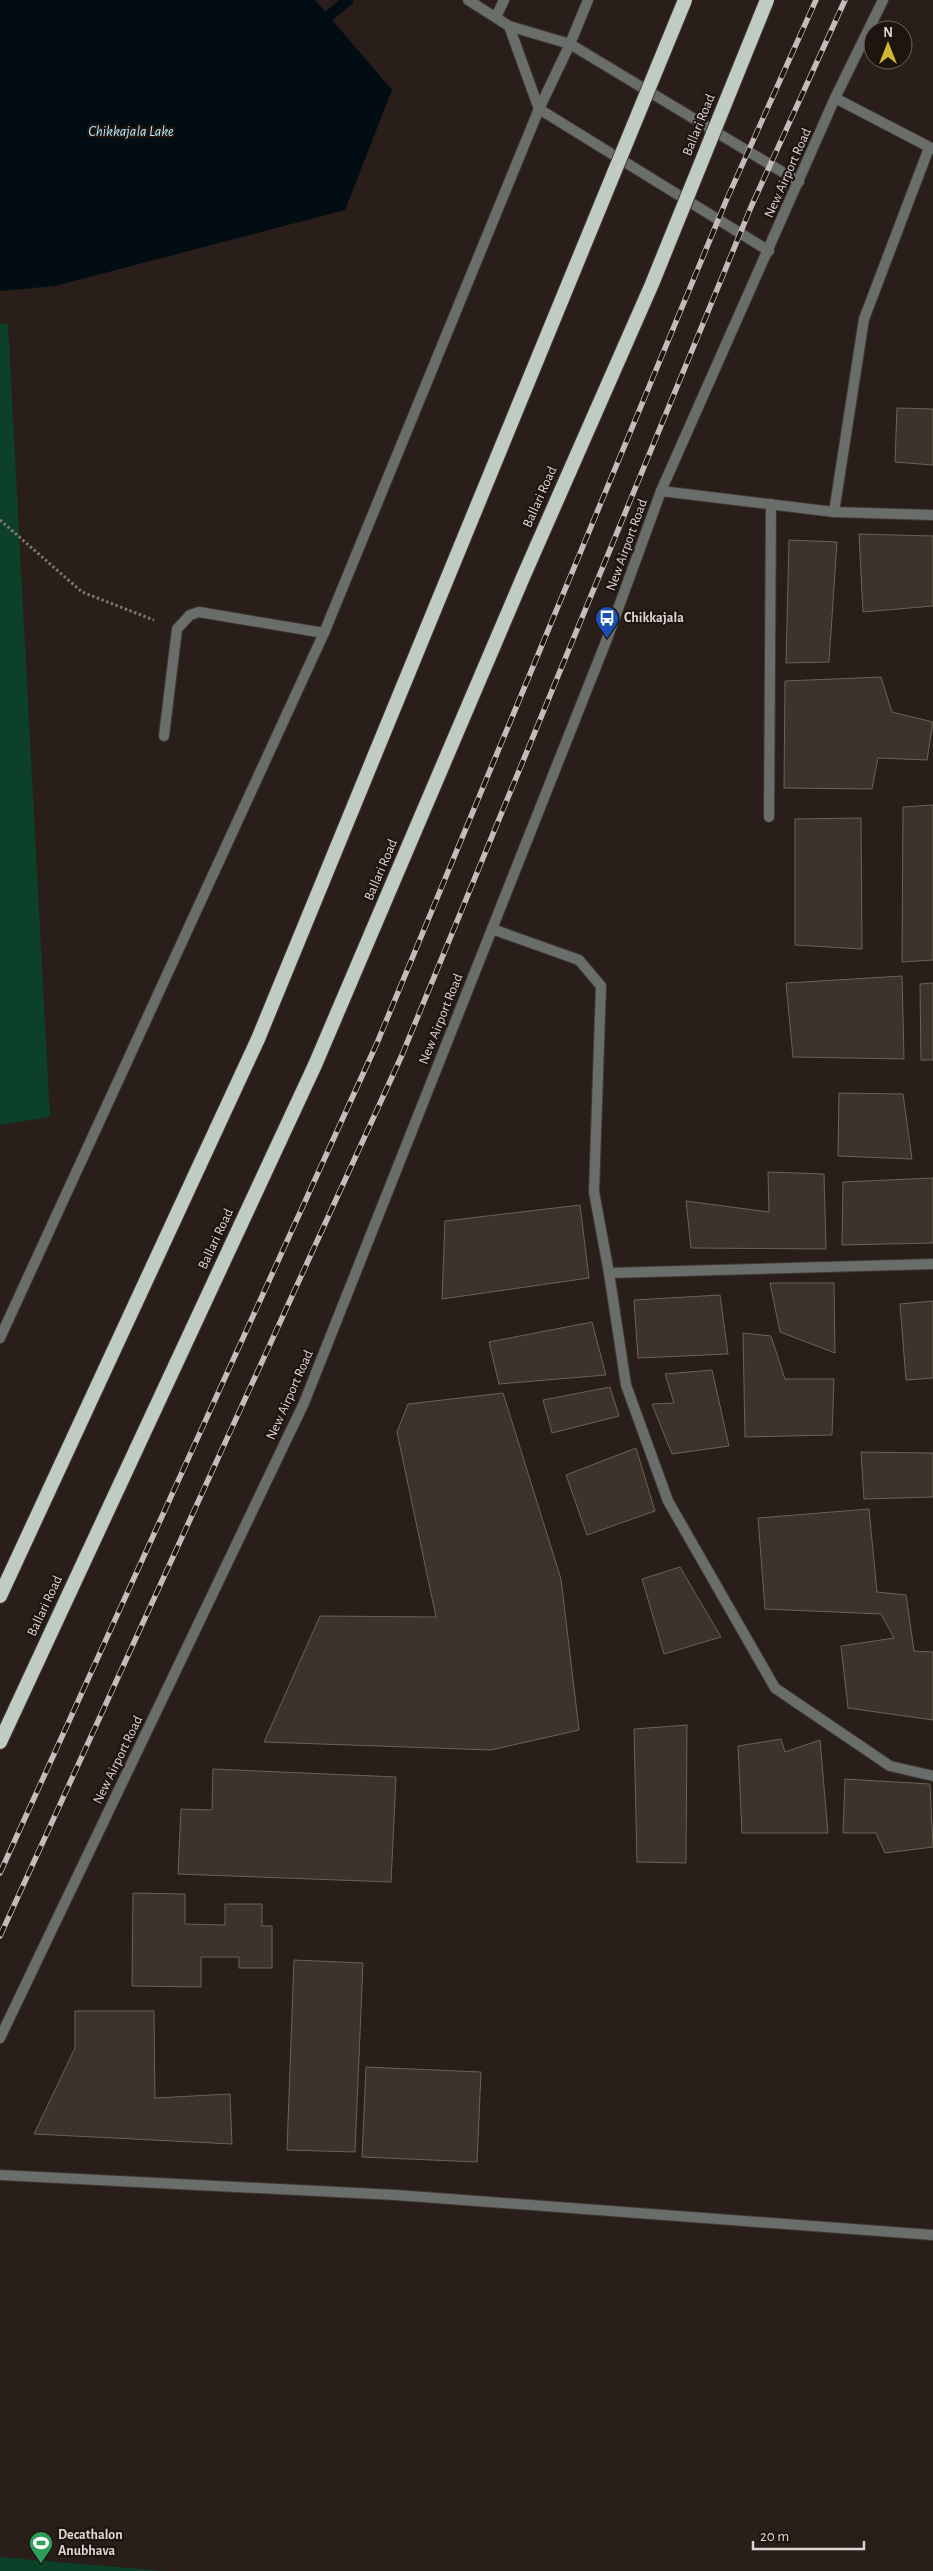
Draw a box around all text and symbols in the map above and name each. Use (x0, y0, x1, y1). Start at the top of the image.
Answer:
north arrow (863, 20, 913, 70)
text: N (883, 26, 893, 40)
street label: Ballari Road (680, 92, 718, 158)
water label: Chikkajala Lake (88, 124, 174, 139)
street label: New Airport Road (762, 126, 814, 220)
street label: Ballari Road (520, 464, 560, 530)
street label: New Airport Road (604, 497, 650, 593)
bus stop icon: Chikkajala (594, 605, 620, 639)
place label: Chikkajala (624, 611, 684, 625)
street label: Ballari Road (362, 837, 400, 903)
street label: New Airport Road (416, 972, 466, 1066)
street label: Ballari Road (196, 1206, 236, 1272)
street label: New Airport Road (264, 1348, 316, 1442)
street label: Ballari Road (25, 1573, 65, 1639)
street label: New Airport Road (91, 1714, 145, 1806)
scale bar (753, 2518, 864, 2550)
place label: Decathalon Anubhava (58, 2528, 123, 2558)
text: 20 m (760, 2529, 789, 2544)
sports icon: Decathalon Anubhava (28, 2530, 54, 2564)

